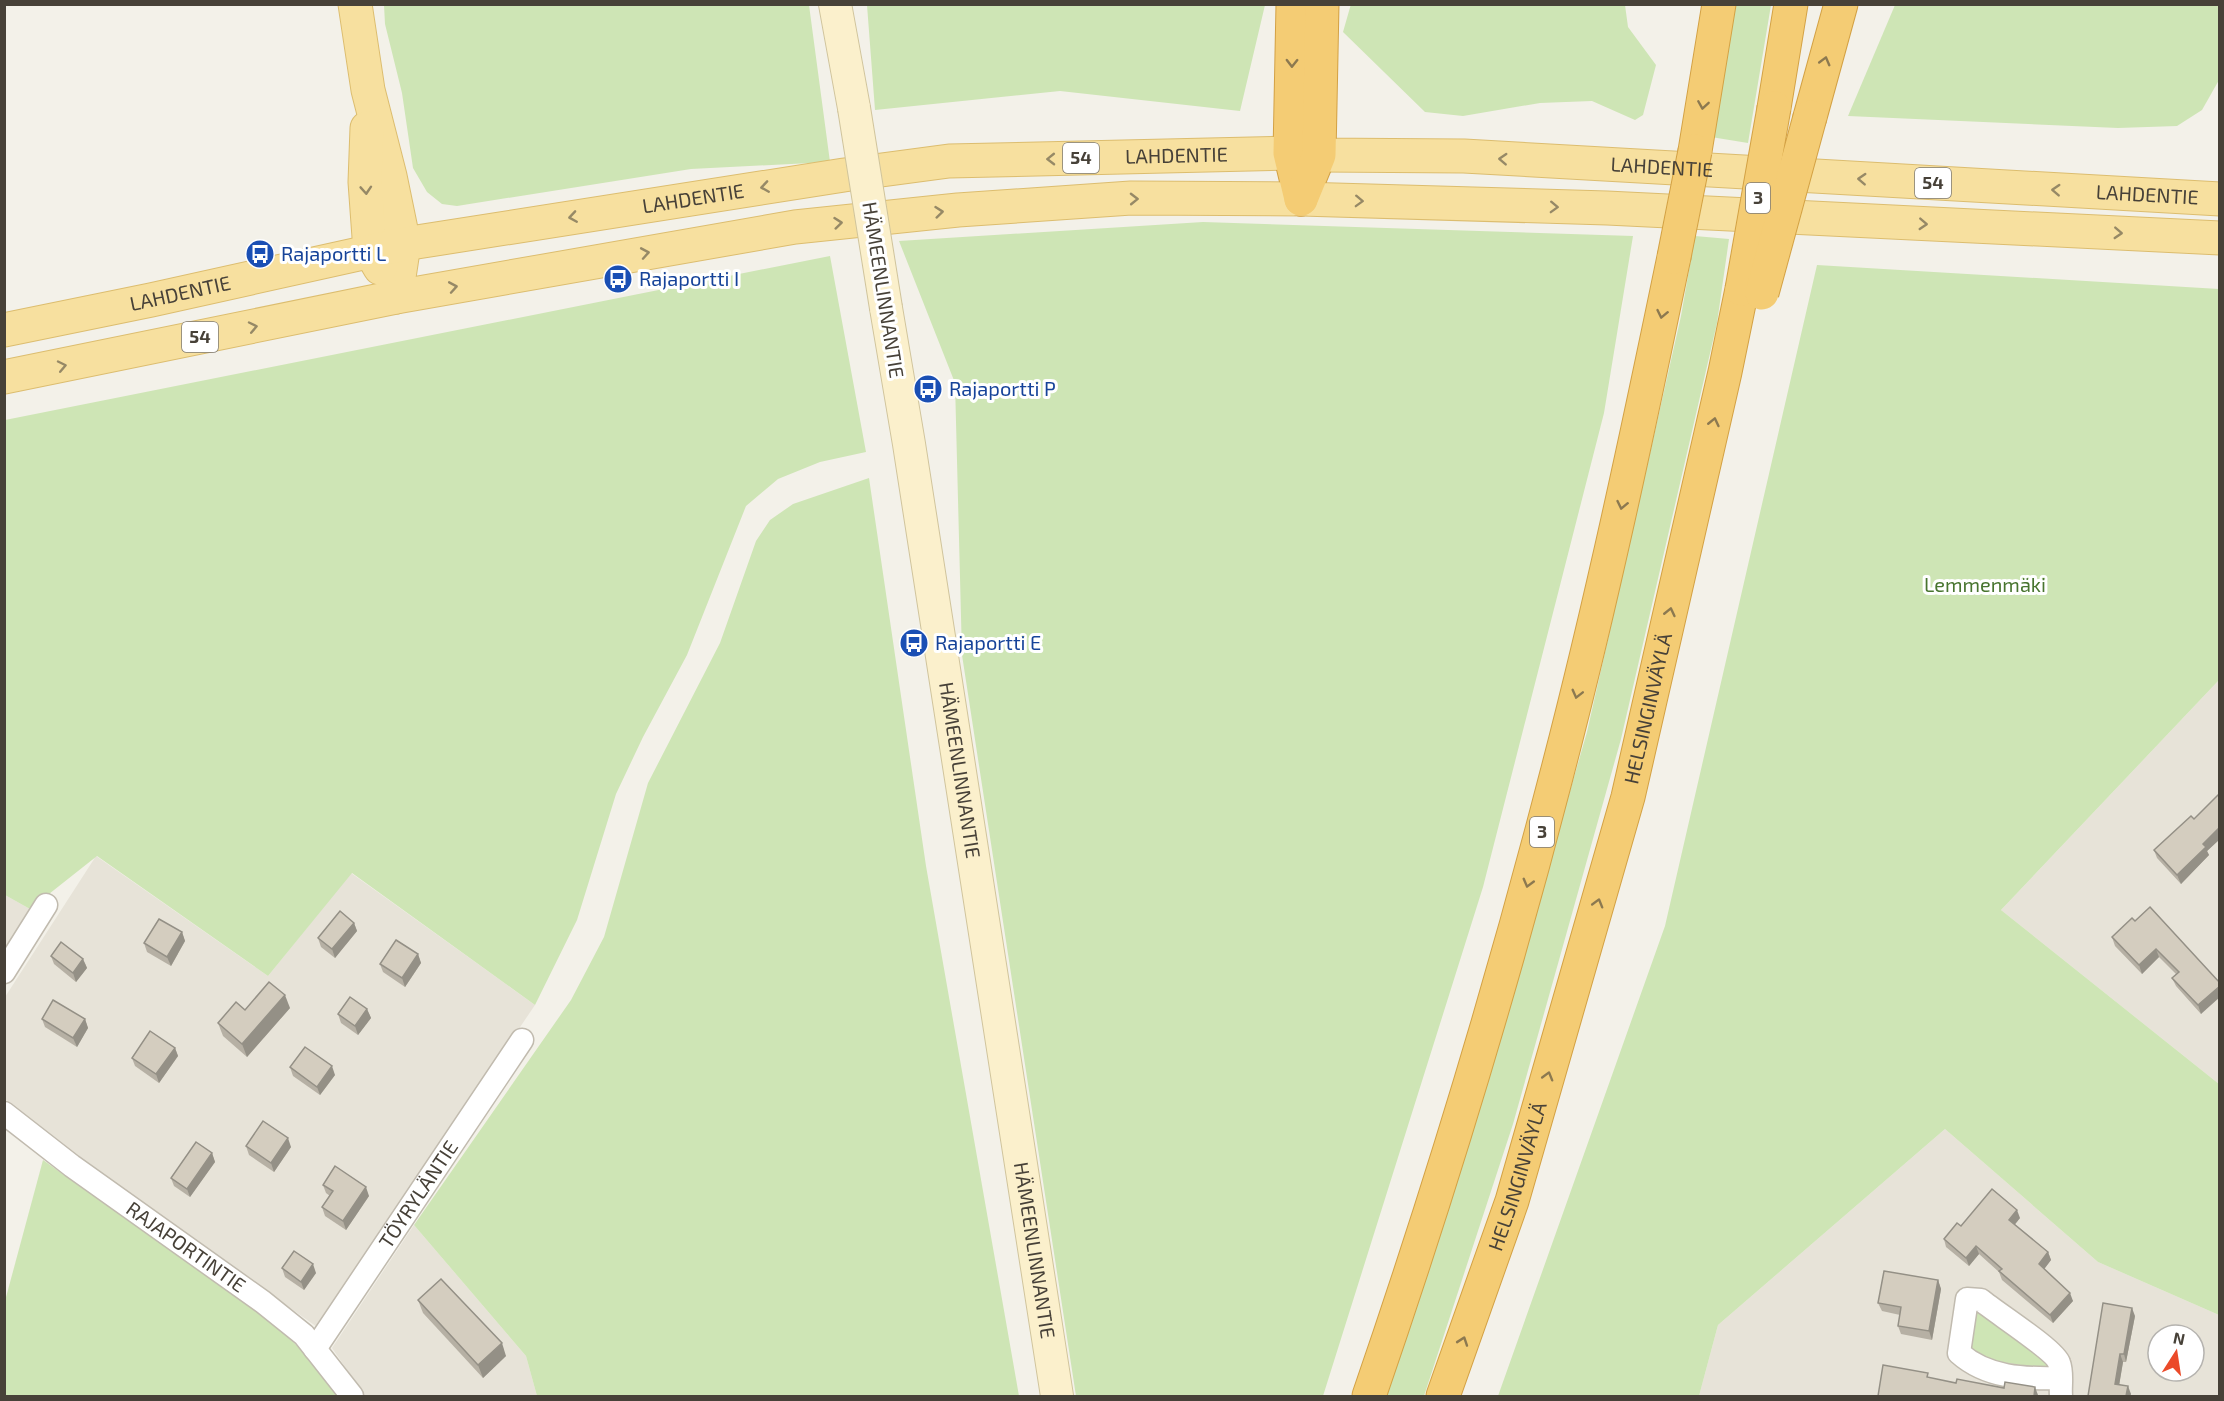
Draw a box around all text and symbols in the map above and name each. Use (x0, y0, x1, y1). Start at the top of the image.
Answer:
one-way arrow (1818, 56, 1830, 67)
one-way arrow (1285, 58, 1298, 67)
one-way arrow (1697, 101, 1709, 110)
street label: LAHDENTIE (1125, 141, 1228, 168)
road number: 54 (1063, 143, 1099, 173)
street label: LAHDENTIE (1610, 151, 1714, 181)
one-way arrow (1046, 152, 1055, 165)
one-way arrow (1499, 152, 1508, 165)
road number: 54 (1915, 168, 1951, 198)
one-way arrow (1857, 173, 1866, 186)
street label: LAHDENTIE (641, 178, 746, 217)
street label: LAHDENTIE (2095, 179, 2199, 209)
one-way arrow (761, 181, 770, 193)
road number: 3 (1746, 183, 1770, 213)
one-way arrow (2052, 183, 2061, 196)
one-way arrow (359, 186, 372, 195)
one-way arrow (1129, 193, 1138, 205)
one-way arrow (1355, 195, 1364, 207)
street label: HÄMEENLINNANTIE (858, 200, 910, 380)
one-way arrow (1550, 200, 1559, 213)
one-way arrow (935, 206, 944, 219)
one-way arrow (568, 211, 577, 223)
one-way arrow (833, 217, 842, 229)
one-way arrow (1919, 217, 1928, 230)
one-way arrow (2114, 227, 2123, 240)
bus stop icon: Rajaportti L (244, 238, 276, 270)
place label: Rajaportti L (281, 241, 386, 265)
one-way arrow (641, 248, 650, 260)
bus stop icon: Rajaportti I (602, 263, 634, 295)
place label: Rajaportti I (639, 266, 739, 290)
street label: LAHDENTIE (127, 270, 233, 315)
one-way arrow (448, 281, 458, 294)
one-way arrow (1656, 309, 1669, 319)
one-way arrow (248, 321, 258, 334)
road number: 54 (182, 322, 218, 352)
one-way arrow (57, 360, 67, 373)
bus stop icon: Rajaportti P (912, 373, 944, 405)
place label: Rajaportti P (949, 376, 1056, 400)
one-way arrow (1707, 417, 1720, 427)
one-way arrow (1616, 499, 1629, 509)
park label: Lemmenmäki (1924, 572, 2046, 596)
one-way arrow (1663, 607, 1676, 617)
bus stop icon: Rajaportti E (898, 627, 930, 659)
place label: Rajaportti E (935, 630, 1041, 654)
street label: HELSINGINVÄYLÄ (1618, 630, 1676, 786)
street label: HÄMEENLINNANTIE (935, 680, 986, 860)
one-way arrow (1571, 689, 1584, 699)
road number: 3 (1530, 817, 1554, 847)
one-way arrow (1522, 878, 1535, 888)
one-way arrow (1591, 898, 1603, 909)
one-way arrow (1541, 1071, 1553, 1082)
street label: HELSINGINVÄYLÄ (1482, 1099, 1551, 1254)
street label: TÖYRYLÄNTIE (373, 1136, 462, 1252)
street label: HÄMEENLINNANTIE (1010, 1160, 1061, 1340)
street label: RAJAPORTINTIE (122, 1196, 251, 1297)
north arrow (2146, 1323, 2206, 1383)
text: N (2172, 1327, 2187, 1348)
one-way arrow (1455, 1336, 1468, 1347)

